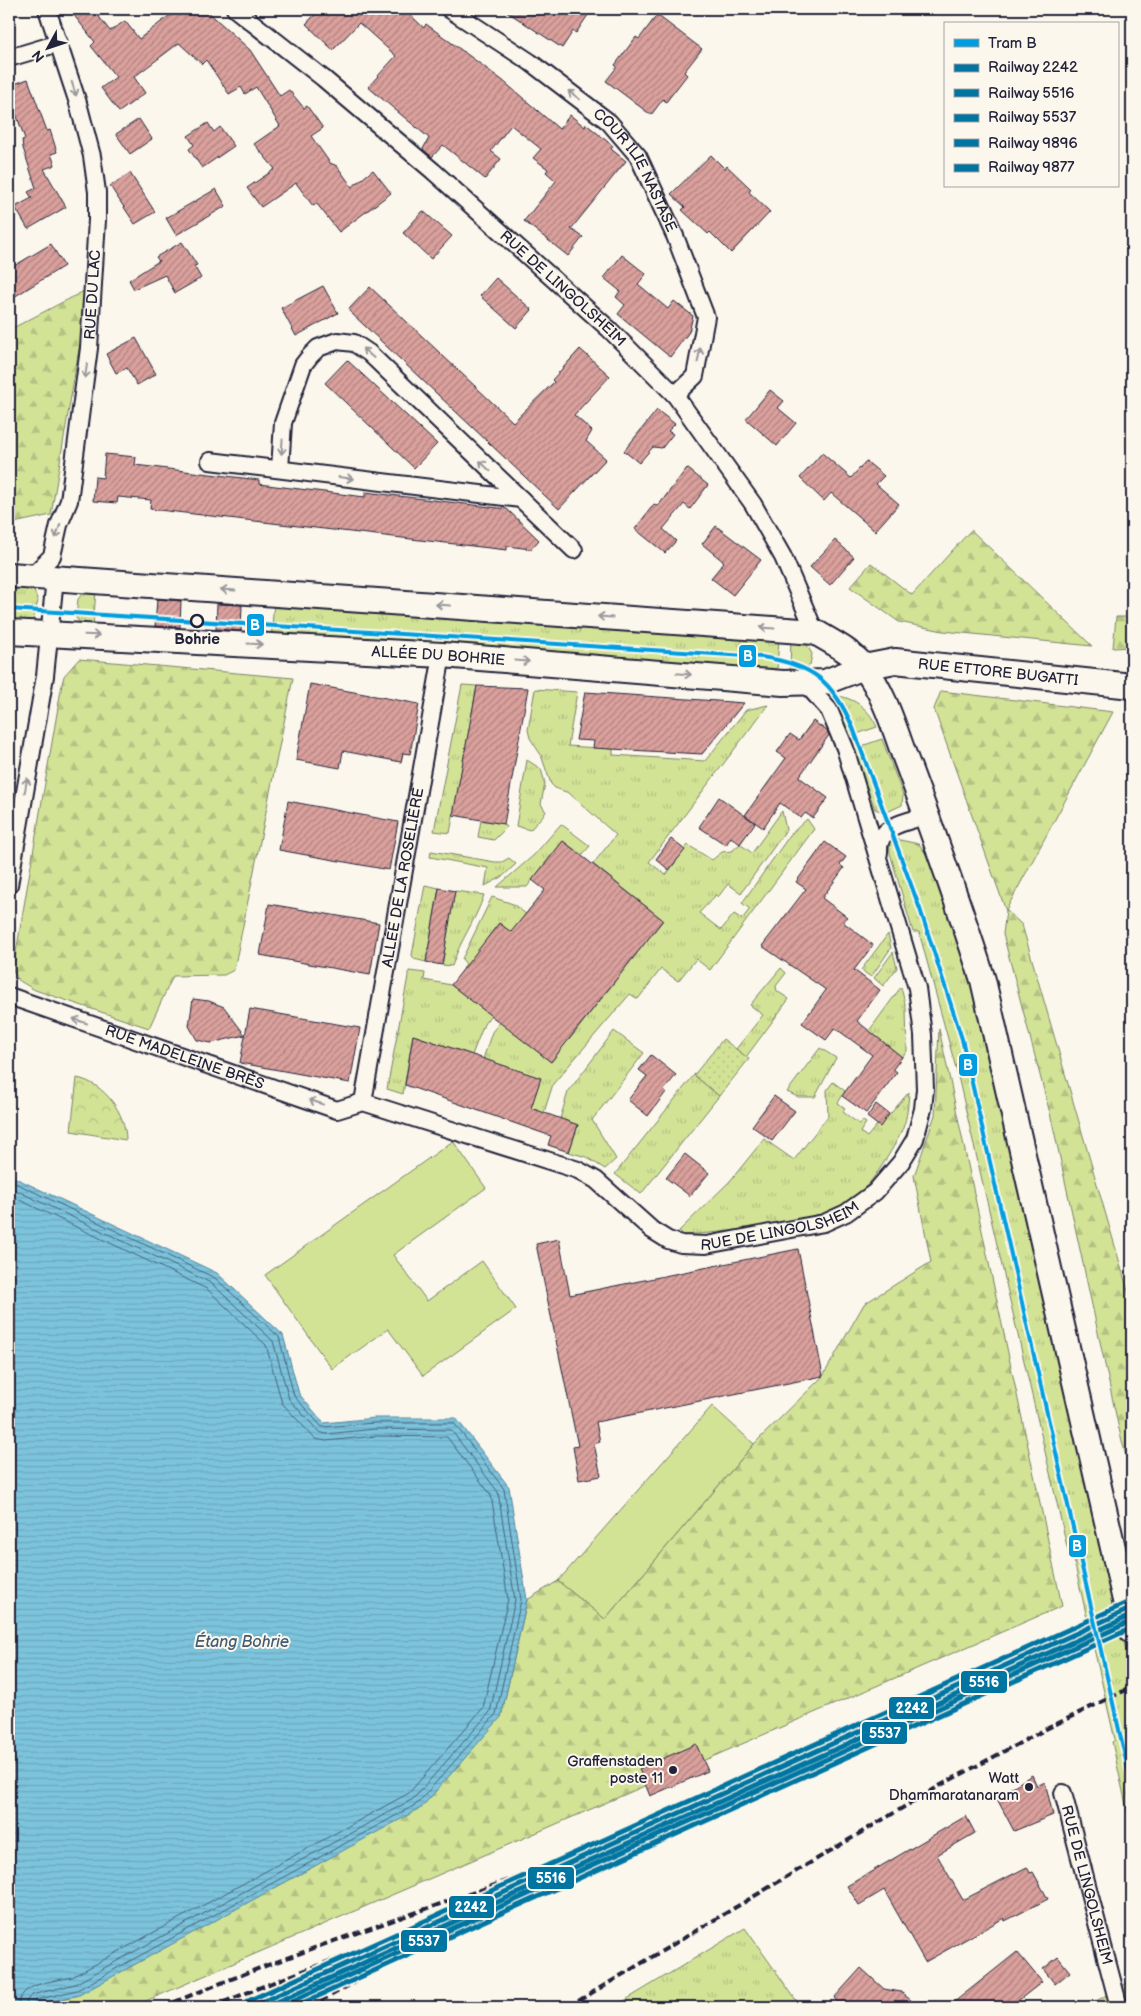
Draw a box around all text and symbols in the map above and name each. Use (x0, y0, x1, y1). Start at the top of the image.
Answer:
north arrow (22, 22, 72, 72)
legend (944, 22, 1118, 188)
text: Tram B (988, 34, 1037, 53)
text: N (29, 47, 48, 66)
text: Railway 2242 (988, 58, 1078, 77)
one-way arrow (69, 81, 79, 97)
text: Railway 5516 (988, 84, 1074, 103)
one-way arrow (568, 90, 581, 101)
street label: COUR ILIE NASTASE (589, 104, 681, 235)
text: Railway 5537 (988, 108, 1077, 127)
text: Railway 9896 (988, 134, 1078, 153)
text: Railway 9877 (988, 158, 1075, 177)
street label: RUE DE LINGOLSHEIM (496, 227, 630, 351)
street label: RUE DU LAC (81, 249, 105, 340)
one-way arrow (361, 348, 374, 359)
one-way arrow (694, 348, 704, 364)
one-way arrow (81, 363, 91, 379)
one-way arrow (277, 438, 286, 454)
one-way arrow (479, 460, 492, 472)
one-way arrow (337, 473, 353, 483)
one-way arrow (53, 522, 62, 538)
one-way arrow (220, 586, 236, 595)
one-way arrow (435, 601, 451, 610)
one-way arrow (597, 612, 613, 621)
line badge: B (246, 613, 265, 637)
marker: Bohrie (190, 614, 204, 628)
text: B (250, 617, 260, 634)
one-way arrow (759, 623, 775, 633)
one-way arrow (84, 630, 100, 640)
place label: Bohrie (174, 630, 220, 649)
one-way arrow (246, 640, 262, 649)
street label: ALLÉE DU BOHRIE (371, 642, 506, 670)
line badge: B (738, 644, 757, 668)
text: B (743, 648, 753, 665)
street label: RUE ETTORE BUGATTI (917, 654, 1080, 690)
one-way arrow (513, 657, 529, 666)
one-way arrow (675, 670, 691, 679)
one-way arrow (22, 777, 32, 793)
street label: ALLÉE DE LA ROSELIÈRE (378, 786, 428, 969)
one-way arrow (73, 1016, 88, 1025)
street label: RUE MADELEINE BRÈS (102, 1021, 267, 1094)
line badge: B (958, 1053, 978, 1077)
text: B (963, 1057, 973, 1074)
one-way arrow (309, 1097, 325, 1107)
street label: RUE DE LINGOLSHEIM (700, 1197, 863, 1255)
line badge: B (1068, 1534, 1087, 1558)
text: B (1072, 1538, 1082, 1555)
water label: Étang Bohrie (195, 1631, 289, 1652)
line badge: 5516 (960, 1670, 1008, 1694)
text: 5516 (969, 1674, 999, 1691)
line badge: 2242 (888, 1696, 935, 1720)
text: 2242 (896, 1700, 929, 1717)
line badge: 5537 (861, 1721, 908, 1745)
text: 5537 (869, 1725, 901, 1742)
place label: Graffenstaden poste 11 (567, 1752, 663, 1788)
marker: Graffenstaden poste 11 (667, 1764, 679, 1776)
place label: Watt Dhammaratanaram (889, 1769, 1019, 1805)
marker: Watt Dhammaratanaram (1023, 1781, 1035, 1793)
street label: RUE DE LINGOLSHEIM (1057, 1803, 1117, 1967)
line badge: 5516 (527, 1866, 575, 1890)
text: 5516 (536, 1870, 566, 1887)
line badge: 2242 (448, 1895, 495, 1919)
text: 2242 (455, 1899, 488, 1916)
line badge: 5537 (400, 1929, 448, 1953)
text: 5537 (408, 1933, 440, 1950)

